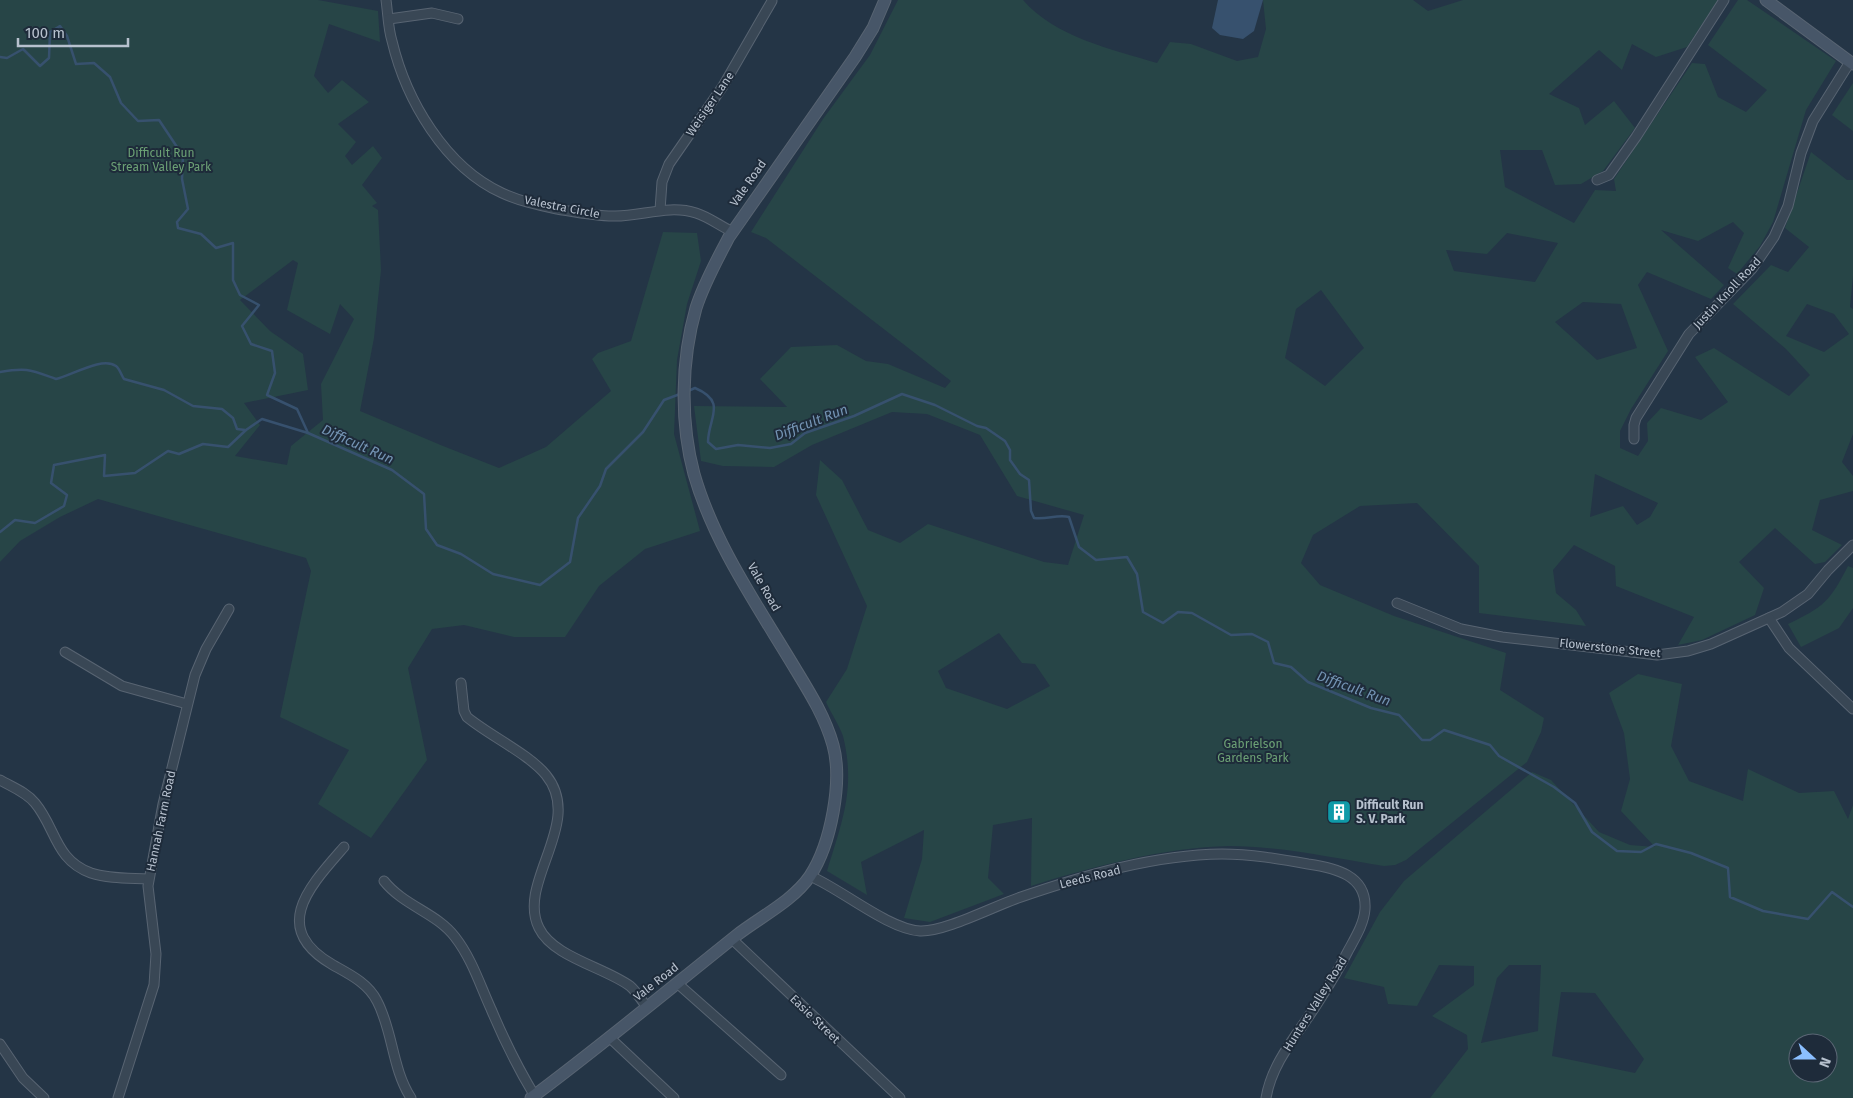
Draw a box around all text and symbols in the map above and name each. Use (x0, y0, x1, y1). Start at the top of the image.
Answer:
scale bar (18, 15, 128, 47)
text: 100 m (25, 24, 65, 42)
street label: Weisiger Lane (683, 69, 737, 139)
park label: Difficult Run Stream Valley Park (111, 146, 212, 174)
street label: Vale Road (727, 157, 769, 209)
street label: Valestra Circle (523, 193, 601, 221)
street label: Justin Knoll Road (1690, 254, 1764, 332)
water label: Difficult Run (772, 401, 850, 444)
water label: Difficult Run (319, 421, 397, 468)
street label: Vale Road (745, 560, 783, 614)
street label: Flowerstone Street (1559, 636, 1662, 660)
water label: Difficult Run (1315, 667, 1393, 710)
park label: Gabrielson Gardens Park (1217, 737, 1290, 765)
street label: Hannah Farm Road (143, 769, 179, 873)
place label: Difficult Run S. V. Park (1356, 798, 1423, 826)
building icon: Difficult Run S. V. Park (1326, 799, 1352, 825)
street label: Leeds Road (1058, 863, 1122, 891)
street label: Hunters Valley Road (1280, 954, 1350, 1054)
street label: Vale Road (631, 960, 681, 1004)
street label: Easie Street (787, 992, 843, 1047)
north arrow (1788, 1033, 1838, 1083)
text: N (1815, 1055, 1834, 1070)

